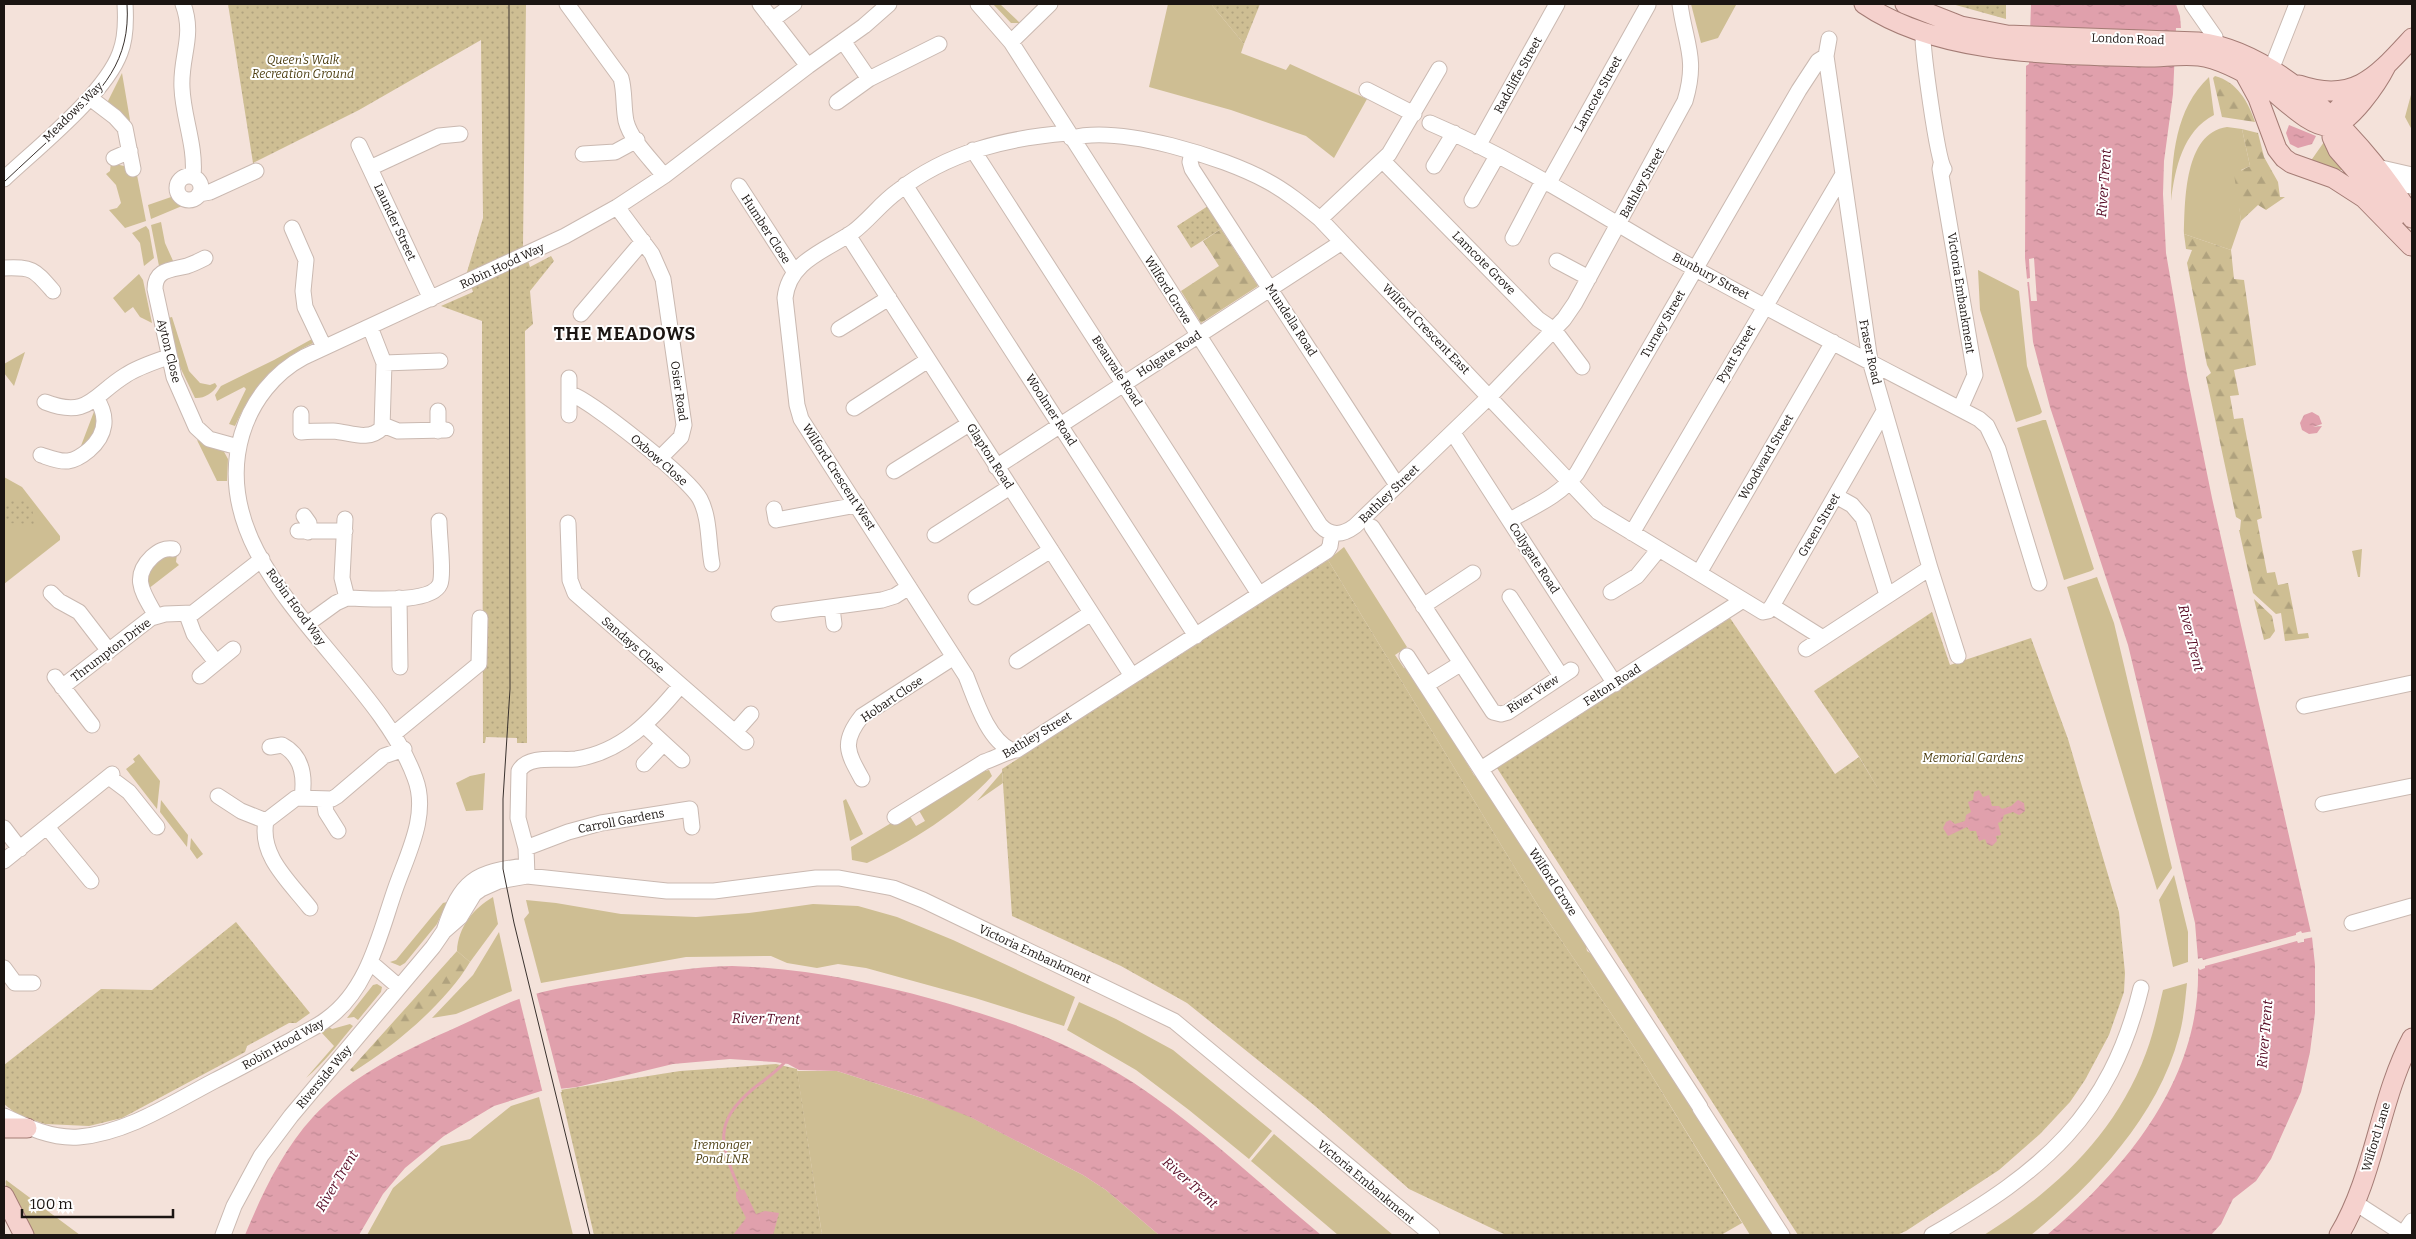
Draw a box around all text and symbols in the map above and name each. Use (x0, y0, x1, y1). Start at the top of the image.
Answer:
street label: London Road (2091, 31, 2165, 47)
street label: Radcliffe Street (1491, 34, 1545, 116)
park label: Queen's Walk Recreation Ground (252, 53, 354, 81)
street label: Lamcote Street (1571, 53, 1625, 134)
street label: Meadows Way (40, 79, 106, 145)
street label: Bathley Street (1617, 145, 1667, 221)
water label: River Trent (2093, 147, 2115, 218)
street label: Launder Street (371, 181, 419, 263)
street label: Humber Close (738, 192, 794, 266)
street label: Lamcote Grove (1449, 228, 1519, 298)
street label: Victoria Embankment (1945, 231, 1978, 355)
street label: Robin Hood Way (458, 240, 547, 292)
street label: Bunbury Street (1670, 250, 1752, 302)
street label: Wilford Grove (1142, 253, 1194, 327)
street label: Mundella Road (1262, 281, 1320, 359)
street label: Wilford Crescent East (1379, 281, 1473, 377)
street label: Turney Street (1638, 287, 1688, 360)
street label: Ayton Close (154, 318, 184, 384)
street label: Fraser Road (1856, 318, 1884, 386)
street label: Pyatt Street (1714, 322, 1759, 386)
district label: THE MEADOWS (554, 323, 696, 345)
street label: Holgate Road (1134, 328, 1204, 380)
street label: Beauvale Road (1089, 333, 1145, 409)
street label: Osier Road (668, 360, 690, 422)
street label: Woolmer Road (1023, 372, 1079, 448)
street label: Woodward Street (1736, 411, 1797, 502)
street label: Wilford Crescent West (799, 421, 879, 533)
street label: Glapton Road (964, 421, 1016, 491)
street label: Oxbow Close (628, 431, 690, 489)
street label: Bathley Street (1356, 461, 1422, 526)
street label: Green Street (1795, 490, 1843, 559)
street label: Collygate Road (1506, 520, 1562, 596)
street label: Robin Hood Way (263, 566, 329, 649)
water label: River Trent (2174, 603, 2208, 674)
street label: Sandays Close (599, 614, 667, 676)
street label: Thrumpton Drive (68, 615, 154, 685)
street label: Felton Road (1581, 661, 1643, 709)
street label: River View (1505, 672, 1562, 716)
street label: Hobart Close (858, 673, 926, 725)
street label: Bathley Street (1000, 709, 1075, 761)
park label: Memorial Gardens (1922, 751, 2024, 765)
street label: Carroll Gardens (577, 806, 666, 836)
street label: Wilford Grove (1526, 846, 1580, 918)
street label: Victoria Embankment (977, 922, 1094, 986)
water label: River Trent (2254, 998, 2277, 1069)
water label: River Trent (732, 1010, 801, 1028)
street label: Robin Hood Way (240, 1015, 327, 1072)
street label: Riverside Way (294, 1042, 355, 1111)
street label: Wilford Lane (2359, 1101, 2393, 1173)
street label: Victoria Embankment (1315, 1137, 1418, 1227)
park label: Iremonger Pond LNR (693, 1138, 752, 1166)
water label: River Trent (312, 1146, 362, 1215)
water label: River Trent (1159, 1154, 1222, 1213)
scale bar (22, 1186, 174, 1218)
text: 100 m (30, 1195, 73, 1213)

